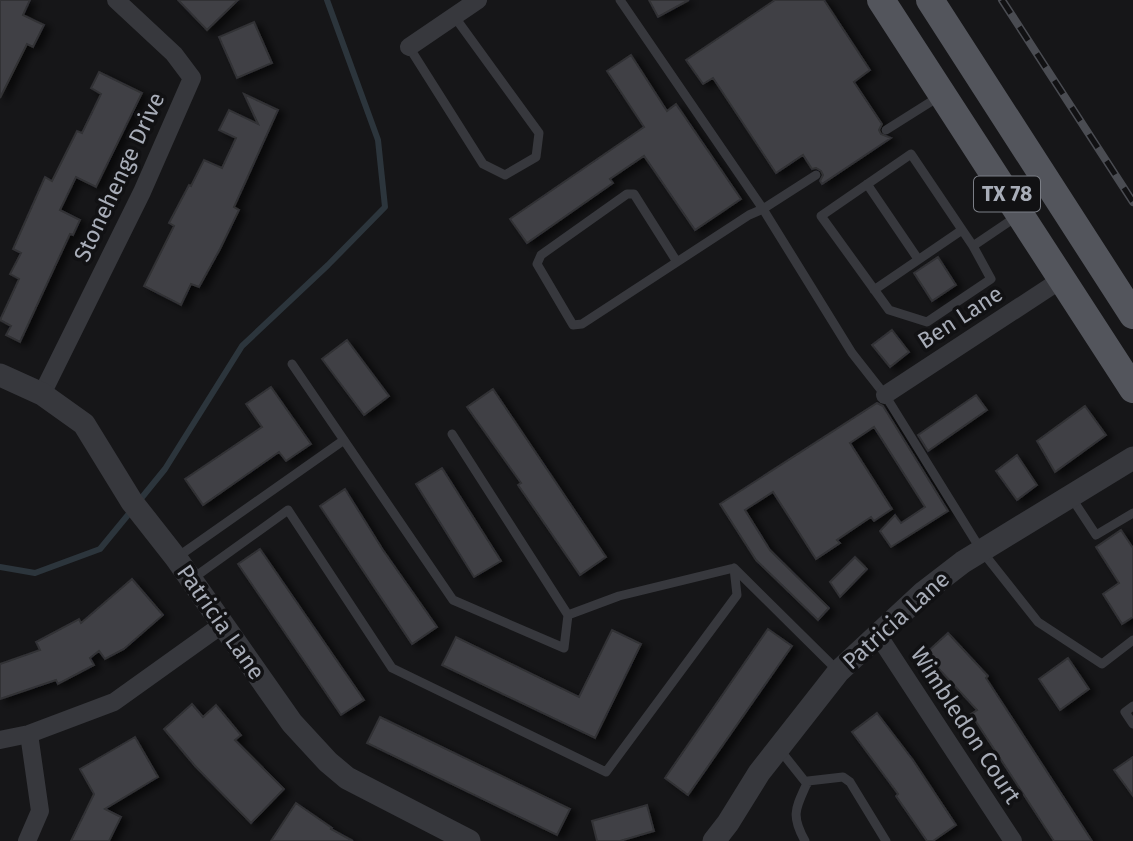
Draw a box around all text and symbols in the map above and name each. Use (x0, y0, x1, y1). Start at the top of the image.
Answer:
street label: Stonehenge Drive (68, 88, 170, 266)
road number: TX 78 (974, 176, 1040, 212)
street label: Ben Lane (912, 279, 1008, 355)
street label: Patricia Lane (171, 559, 271, 685)
street label: Patricia Lane (837, 565, 955, 675)
street label: Wimbledon Court (905, 641, 1027, 809)

